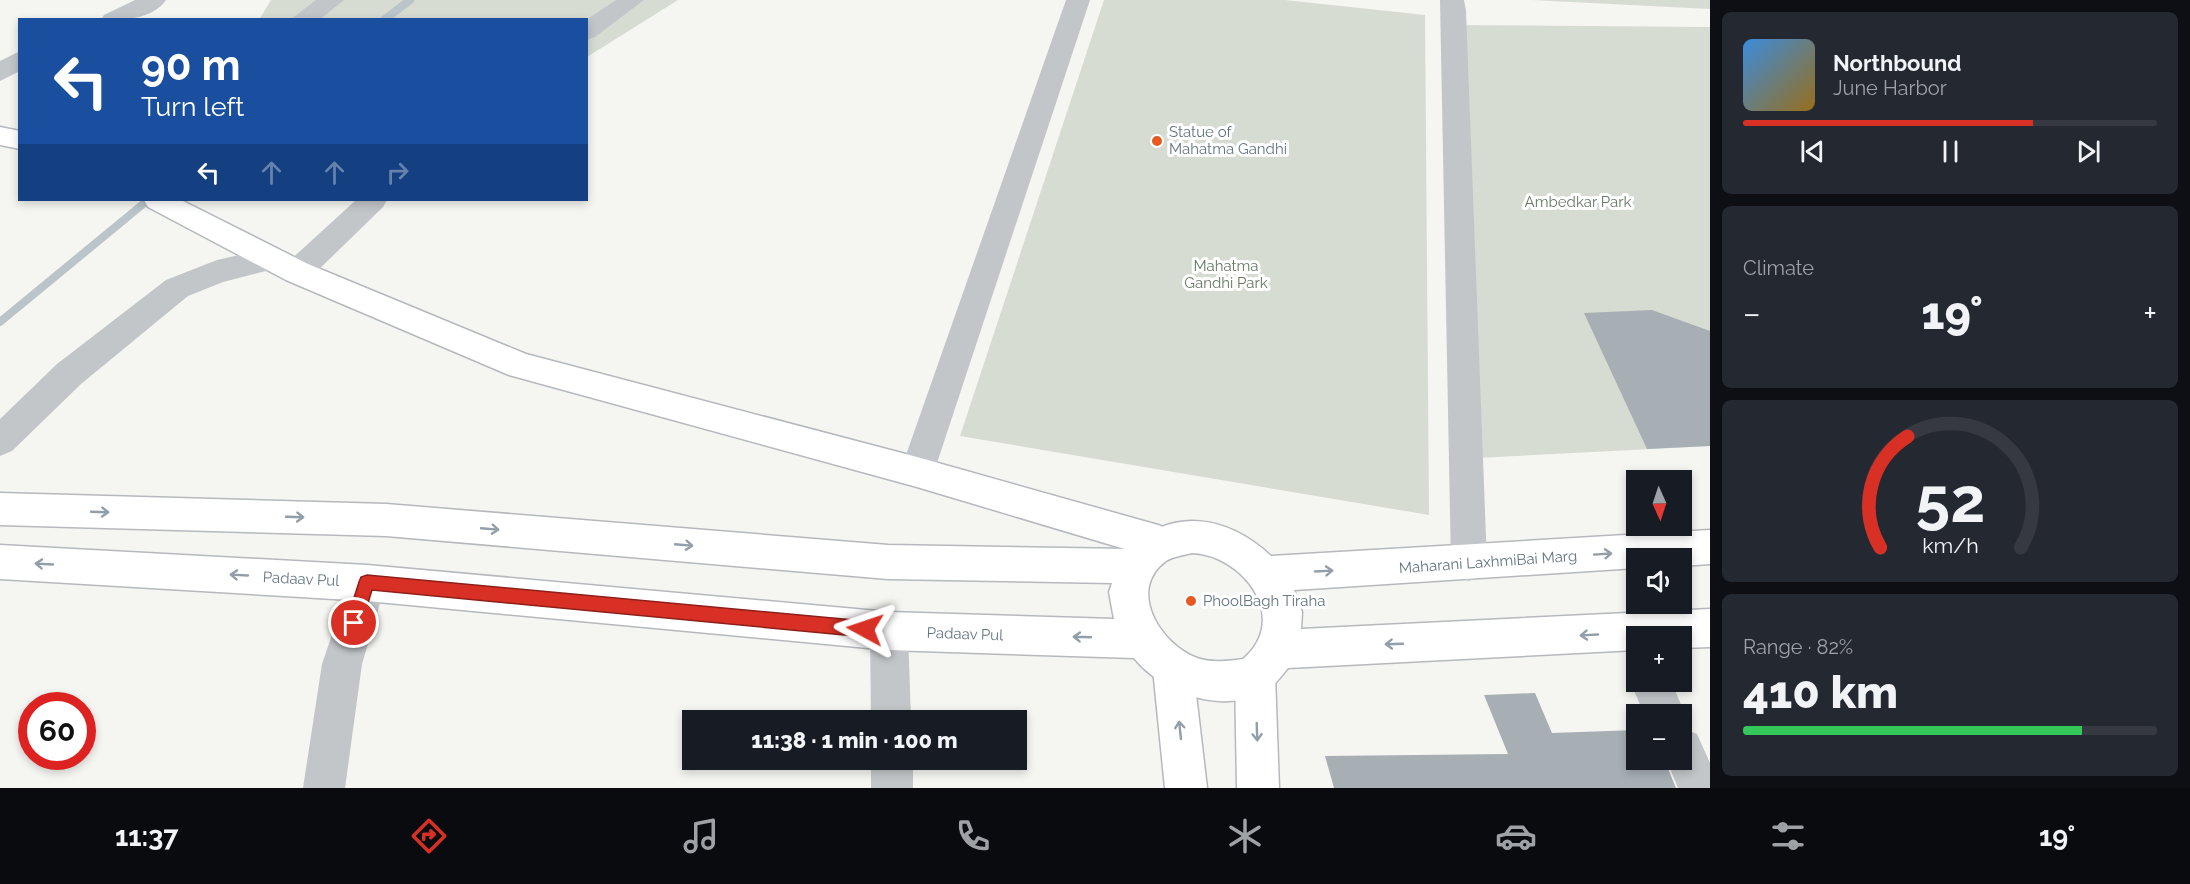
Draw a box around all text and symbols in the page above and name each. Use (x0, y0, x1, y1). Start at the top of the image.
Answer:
text: 90 m (141, 41, 241, 90)
icon: left (42, 42, 120, 120)
text: Northbound (1833, 50, 1962, 76)
text: June Harbor (1833, 76, 1947, 100)
text: Turn left (141, 91, 244, 122)
place label: Statue of Mahatma Gandhi (1169, 123, 1287, 158)
marker: Statue of Mahatma Gandhi (1150, 134, 1164, 148)
icon: previous (1796, 135, 1829, 168)
icon: pause (1934, 135, 1967, 168)
icon: next (2072, 135, 2105, 168)
icon: left (192, 156, 225, 189)
icon: ahead (255, 156, 288, 189)
icon: ahead (318, 156, 351, 189)
icon: right (381, 156, 414, 189)
park label: Ambedkar Park (1525, 193, 1631, 211)
text: Climate (1743, 256, 1814, 280)
park label: Mahatma Gandhi Park (1184, 257, 1268, 292)
text: 19° (1921, 287, 1983, 340)
text: − (1743, 294, 1761, 333)
text: + (2143, 294, 2157, 333)
text: 52 (1915, 463, 1985, 537)
north arrow (1626, 470, 1692, 536)
map controls (1626, 470, 1692, 770)
one-way arrow (90, 506, 110, 517)
one-way arrow (285, 512, 305, 523)
one-way arrow (480, 523, 499, 534)
text: km/h (1922, 533, 1978, 558)
one-way arrow (674, 540, 694, 551)
street label: Maharani LaxhmiBai Marg (1398, 547, 1578, 577)
one-way arrow (1592, 548, 1612, 559)
button: sound (1626, 548, 1692, 614)
one-way arrow (35, 559, 55, 570)
one-way arrow (1314, 566, 1334, 577)
street label: Padaav Pul (262, 568, 341, 590)
one-way arrow (229, 570, 249, 581)
place label: PhoolBagh Tiraha (1203, 592, 1325, 610)
marker: PhoolBagh Tiraha (1184, 594, 1198, 608)
pin (328, 597, 379, 648)
position arrow (833, 597, 897, 661)
icon: arrive (337, 606, 370, 639)
street label: Padaav Pul (926, 624, 1005, 644)
button: + (1626, 626, 1692, 692)
one-way arrow (1579, 630, 1599, 641)
one-way arrow (1073, 632, 1093, 643)
text: Range · 82% (1743, 635, 1853, 659)
one-way arrow (1384, 639, 1404, 650)
text: 410 km (1743, 666, 1898, 719)
speed limit sign: 60 (18, 692, 96, 770)
button: − (1626, 704, 1692, 770)
one-way arrow (1174, 720, 1185, 740)
one-way arrow (1251, 721, 1262, 741)
text: 11:38 · 1 min · 100 m (751, 727, 958, 753)
icon: directions (408, 815, 450, 857)
icon: music (680, 815, 722, 857)
icon: phone (952, 815, 994, 857)
icon: climate (1224, 815, 1266, 857)
icon: car (1495, 815, 1537, 857)
icon: filters (1767, 815, 1809, 857)
text: 11:37 (115, 821, 178, 852)
text: 19° (2039, 821, 2075, 852)

